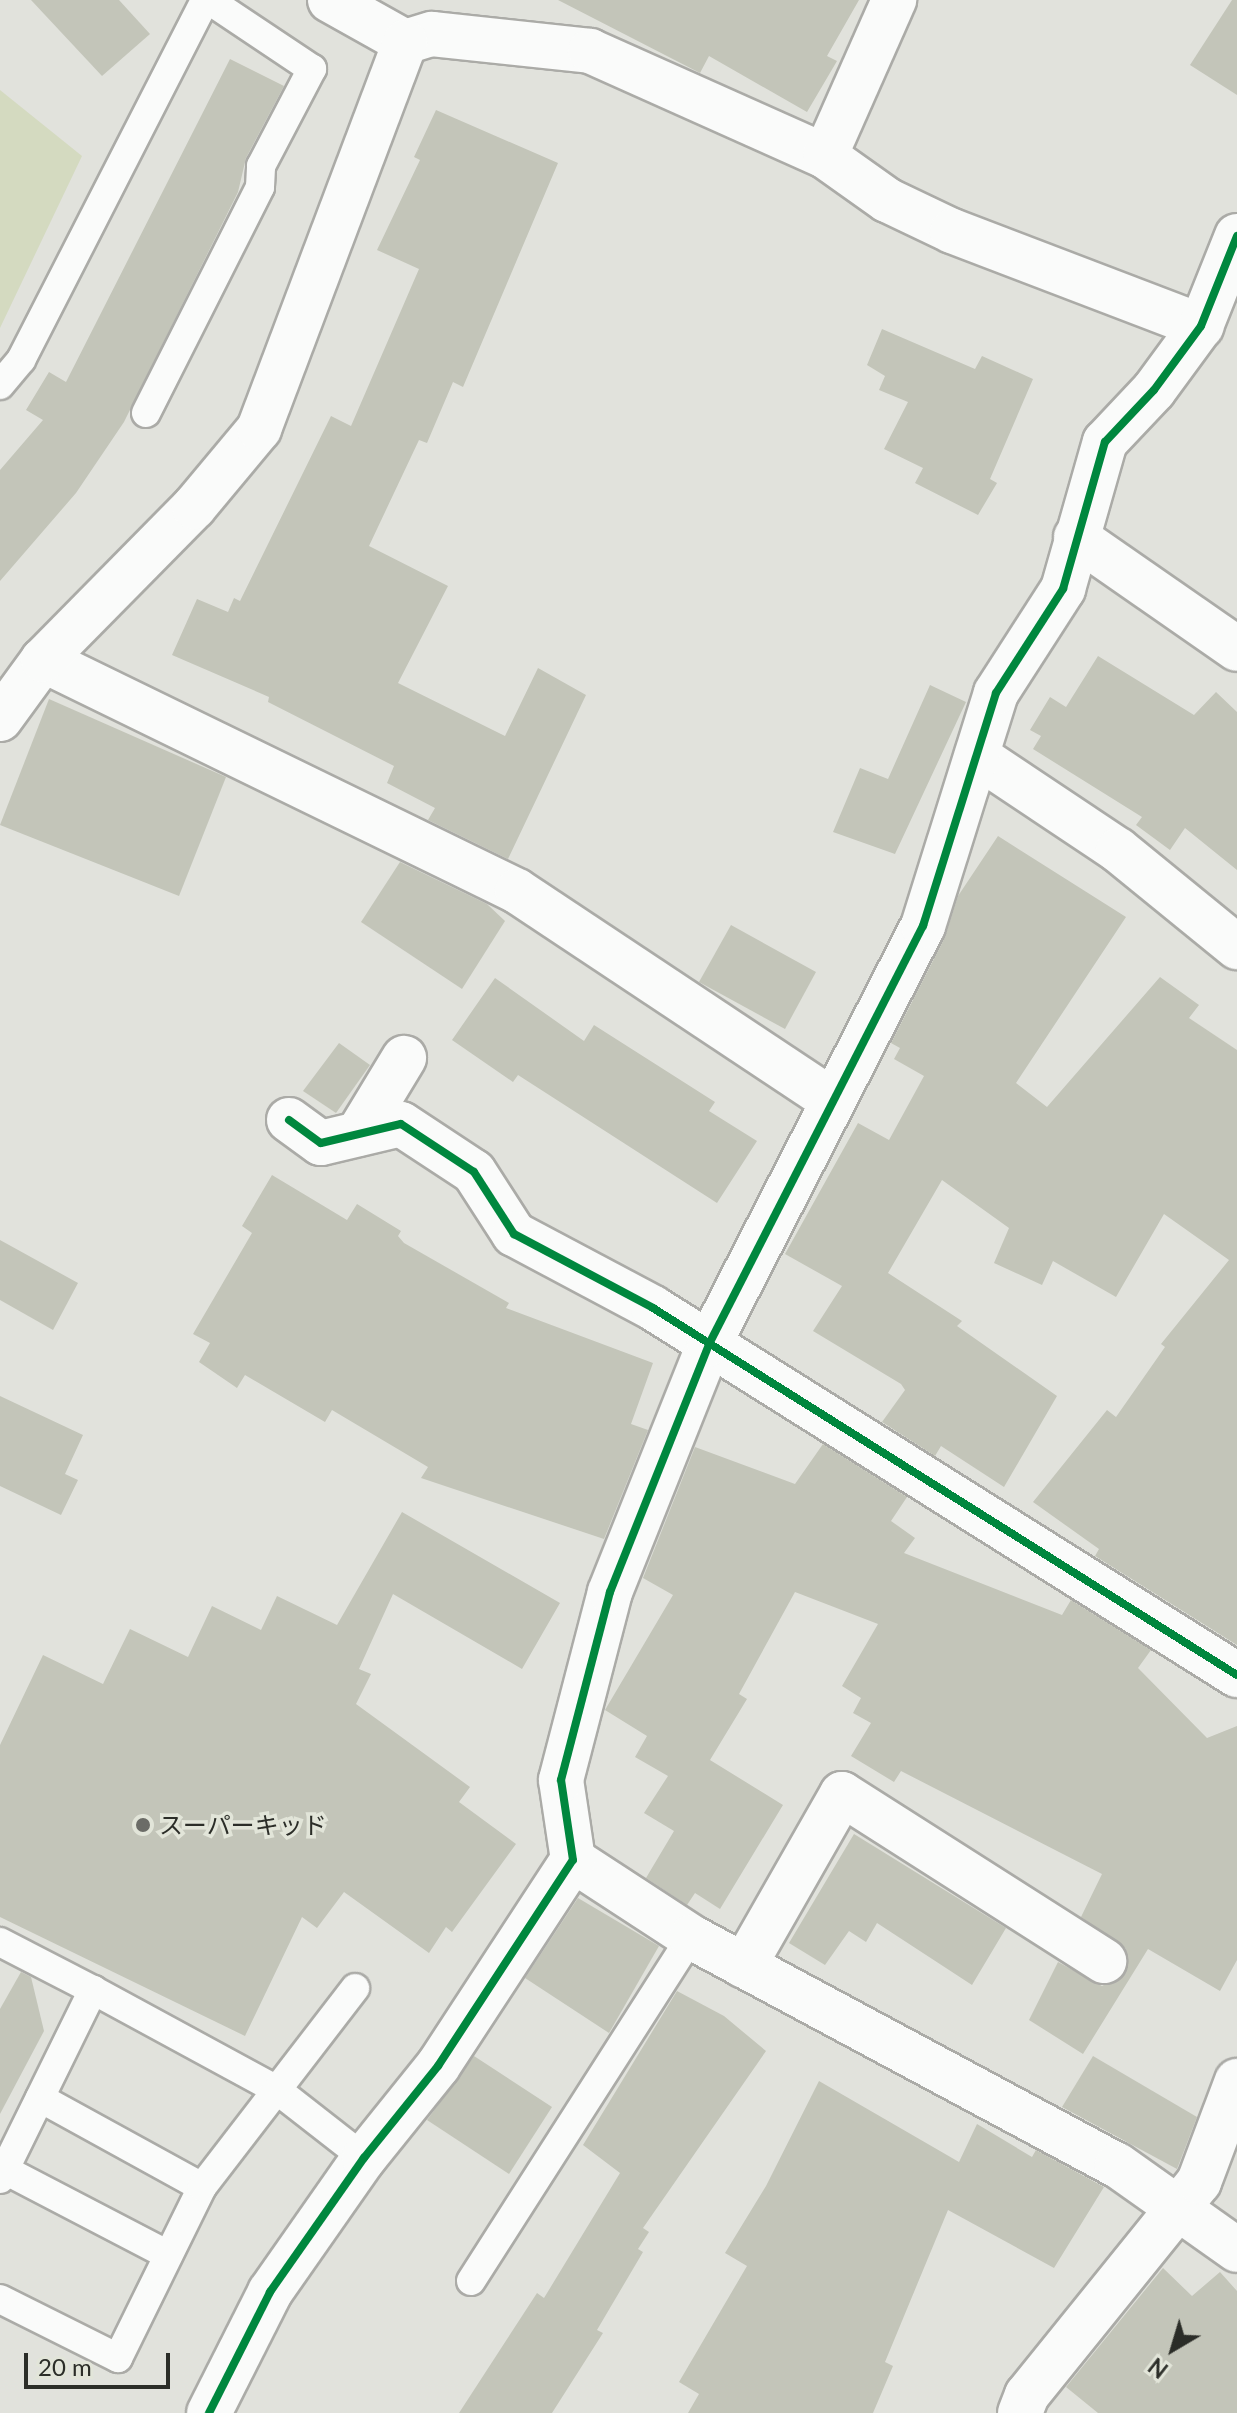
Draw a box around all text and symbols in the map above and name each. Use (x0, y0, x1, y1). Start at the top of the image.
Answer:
place label: スーパーキッド (159, 1811, 327, 1839)
marker: スーパーキッド (134, 1816, 152, 1834)
north arrow (1133, 2309, 1213, 2389)
scale bar (28, 2337, 174, 2387)
text: 20 m (38, 2352, 92, 2381)
text: N (1143, 2352, 1173, 2384)

